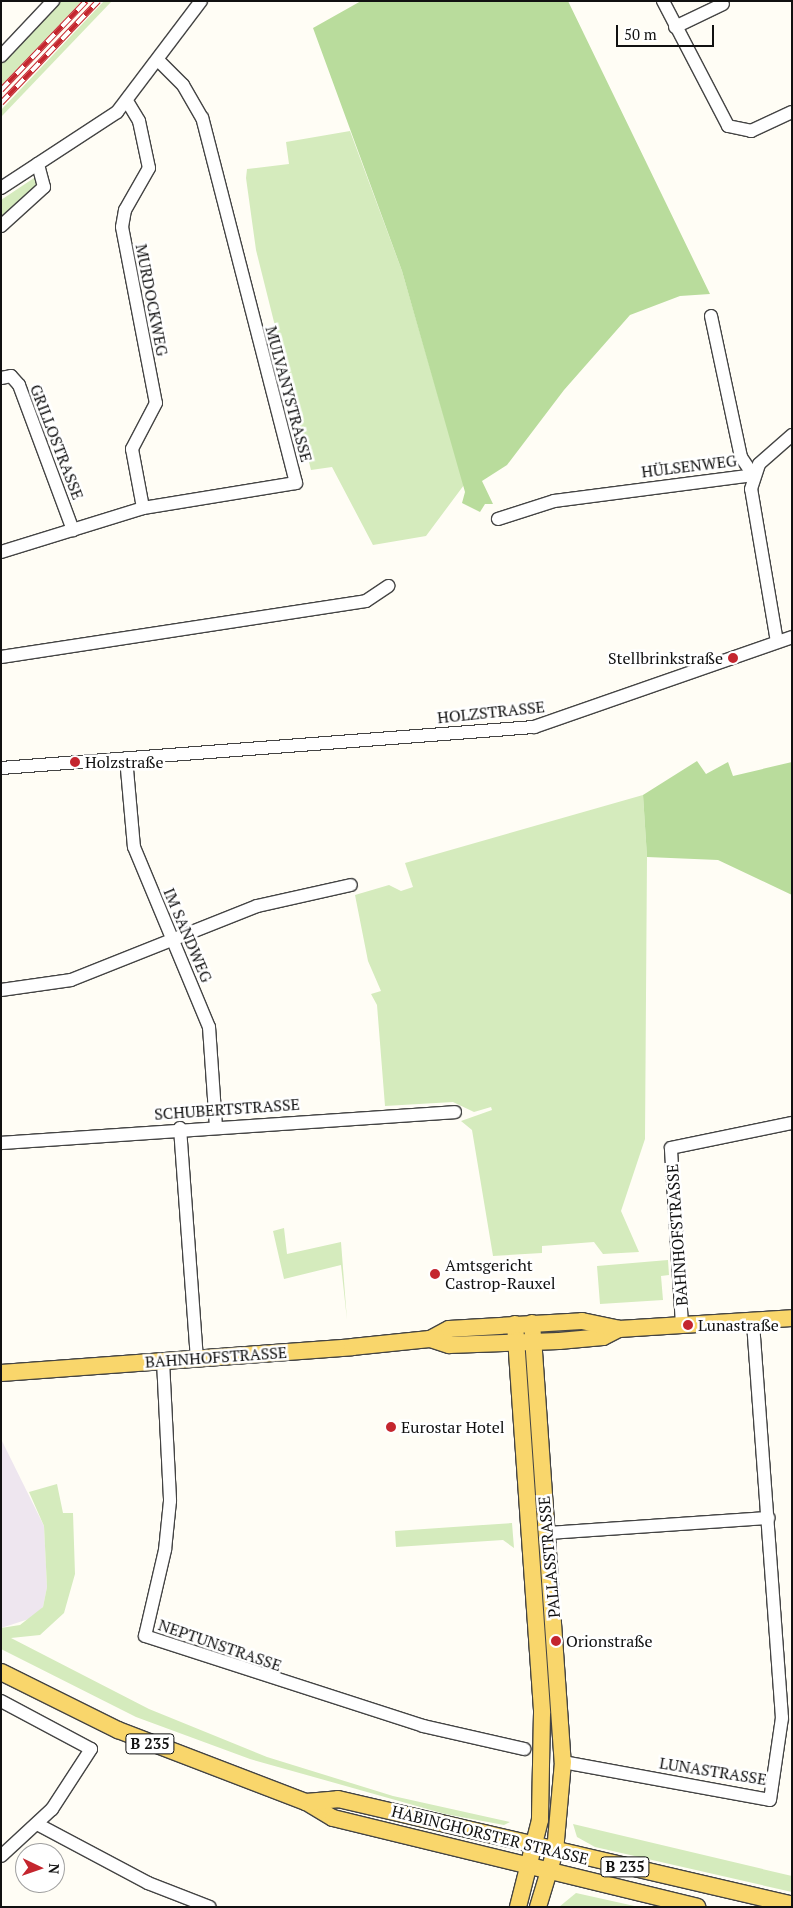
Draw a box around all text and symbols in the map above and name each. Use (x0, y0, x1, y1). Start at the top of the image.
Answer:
scale bar (618, 15, 716, 47)
text: 50 m (624, 24, 657, 44)
street label: MURDOCKWEG (132, 242, 172, 358)
street label: MULVANYSTRASSE (262, 324, 316, 464)
street label: GRILLOSTRASSE (26, 382, 88, 502)
street label: HÜLSENWEG (640, 451, 738, 481)
place label: Stellbrinkstraße (608, 648, 723, 668)
marker: Stellbrinkstraße (727, 652, 739, 664)
street label: HOLZSTRASSE (436, 697, 546, 727)
place label: Holzstraße (85, 752, 163, 772)
marker: Holzstraße (69, 756, 81, 768)
street label: IM SANDWEG (159, 885, 217, 985)
street label: SCHUBERTSTRASSE (154, 1094, 300, 1124)
street label: BAHNHOFSTRASSE (662, 1163, 692, 1307)
place label: Amtsgericht Castrop-Rauxel (445, 1255, 556, 1293)
marker: Amtsgericht Castrop-Rauxel (429, 1268, 441, 1280)
place label: Lunastraße (698, 1315, 779, 1335)
marker: Lunastraße (682, 1319, 694, 1331)
street label: BAHNHOFSTRASSE (144, 1342, 288, 1372)
place label: Eurostar Hotel (401, 1417, 505, 1437)
marker: Eurostar Hotel (385, 1421, 397, 1433)
street label: PALLASSTRASSE (534, 1495, 564, 1619)
street label: NEPTUNSTRASSE (156, 1615, 284, 1675)
place label: Orionstraße (566, 1631, 652, 1651)
marker: Orionstraße (550, 1635, 562, 1647)
road number: B 235 (125, 1732, 175, 1756)
street label: LUNASTRASSE (658, 1753, 768, 1789)
street label: HABINGHORSTER STRASSE (389, 1801, 591, 1869)
north arrow (15, 1843, 65, 1893)
road number: B 235 (600, 1854, 650, 1880)
text: N (45, 1863, 64, 1875)

